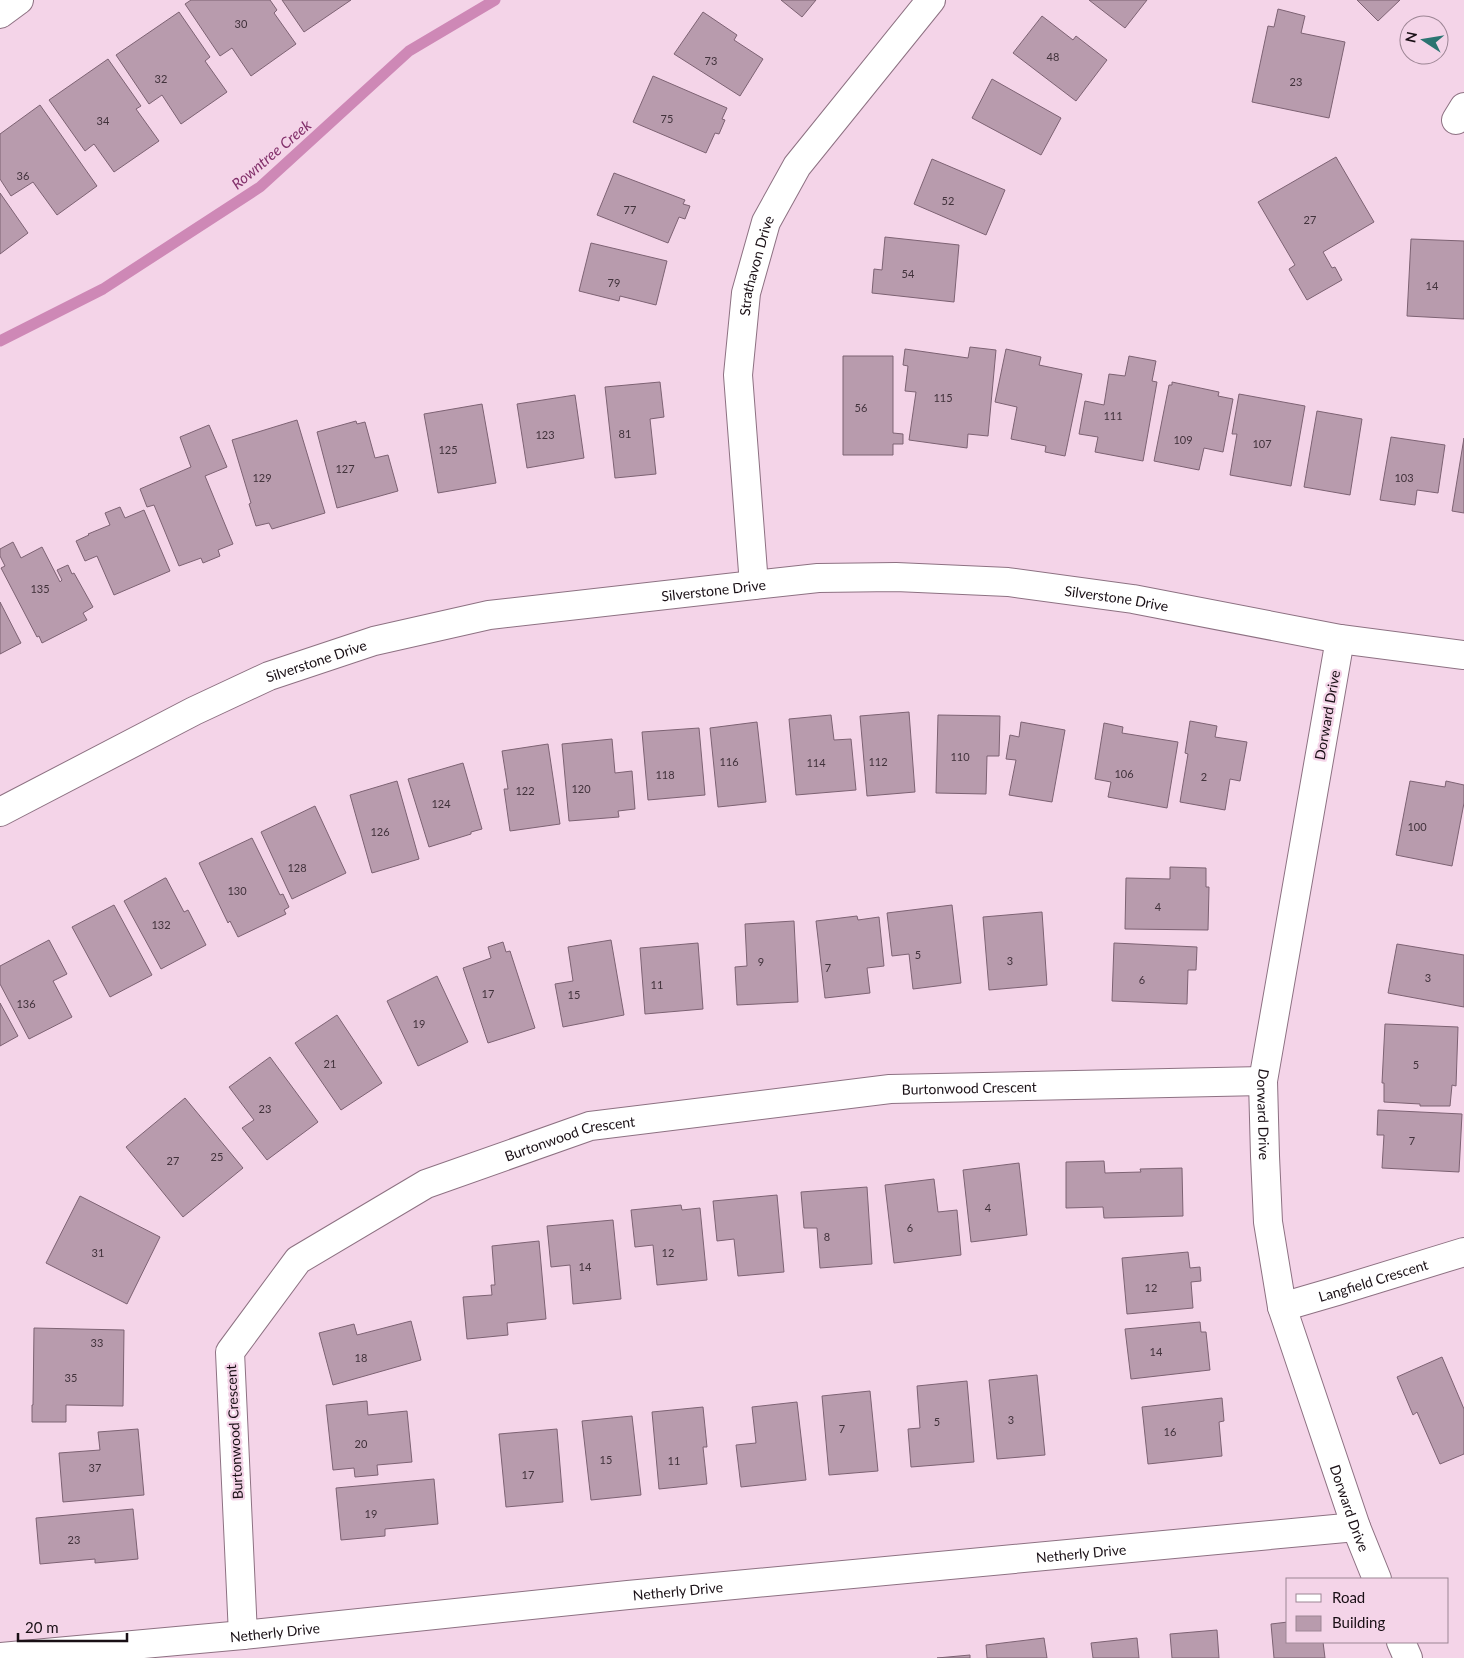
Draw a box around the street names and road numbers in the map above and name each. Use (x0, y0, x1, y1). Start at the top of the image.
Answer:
street label: Strathavon Drive (735, 212, 777, 317)
street label: Silverstone Drive (660, 575, 767, 604)
street label: Silverstone Drive (1064, 581, 1170, 614)
street label: Silverstone Drive (263, 636, 368, 685)
street label: Dorward Drive (1311, 669, 1343, 761)
street label: Dorward Drive (1254, 1067, 1274, 1160)
street label: Burtonwood Crescent (901, 1077, 1037, 1097)
street label: Burtonwood Crescent (502, 1112, 636, 1164)
street label: Langfield Crescent (1316, 1255, 1430, 1305)
street label: Burtonwood Crescent (222, 1364, 246, 1500)
street label: Dorward Drive (1327, 1462, 1373, 1554)
street label: Netherly Drive (1035, 1540, 1127, 1565)
street label: Netherly Drive (632, 1578, 724, 1603)
street label: Netherly Drive (229, 1619, 321, 1645)

